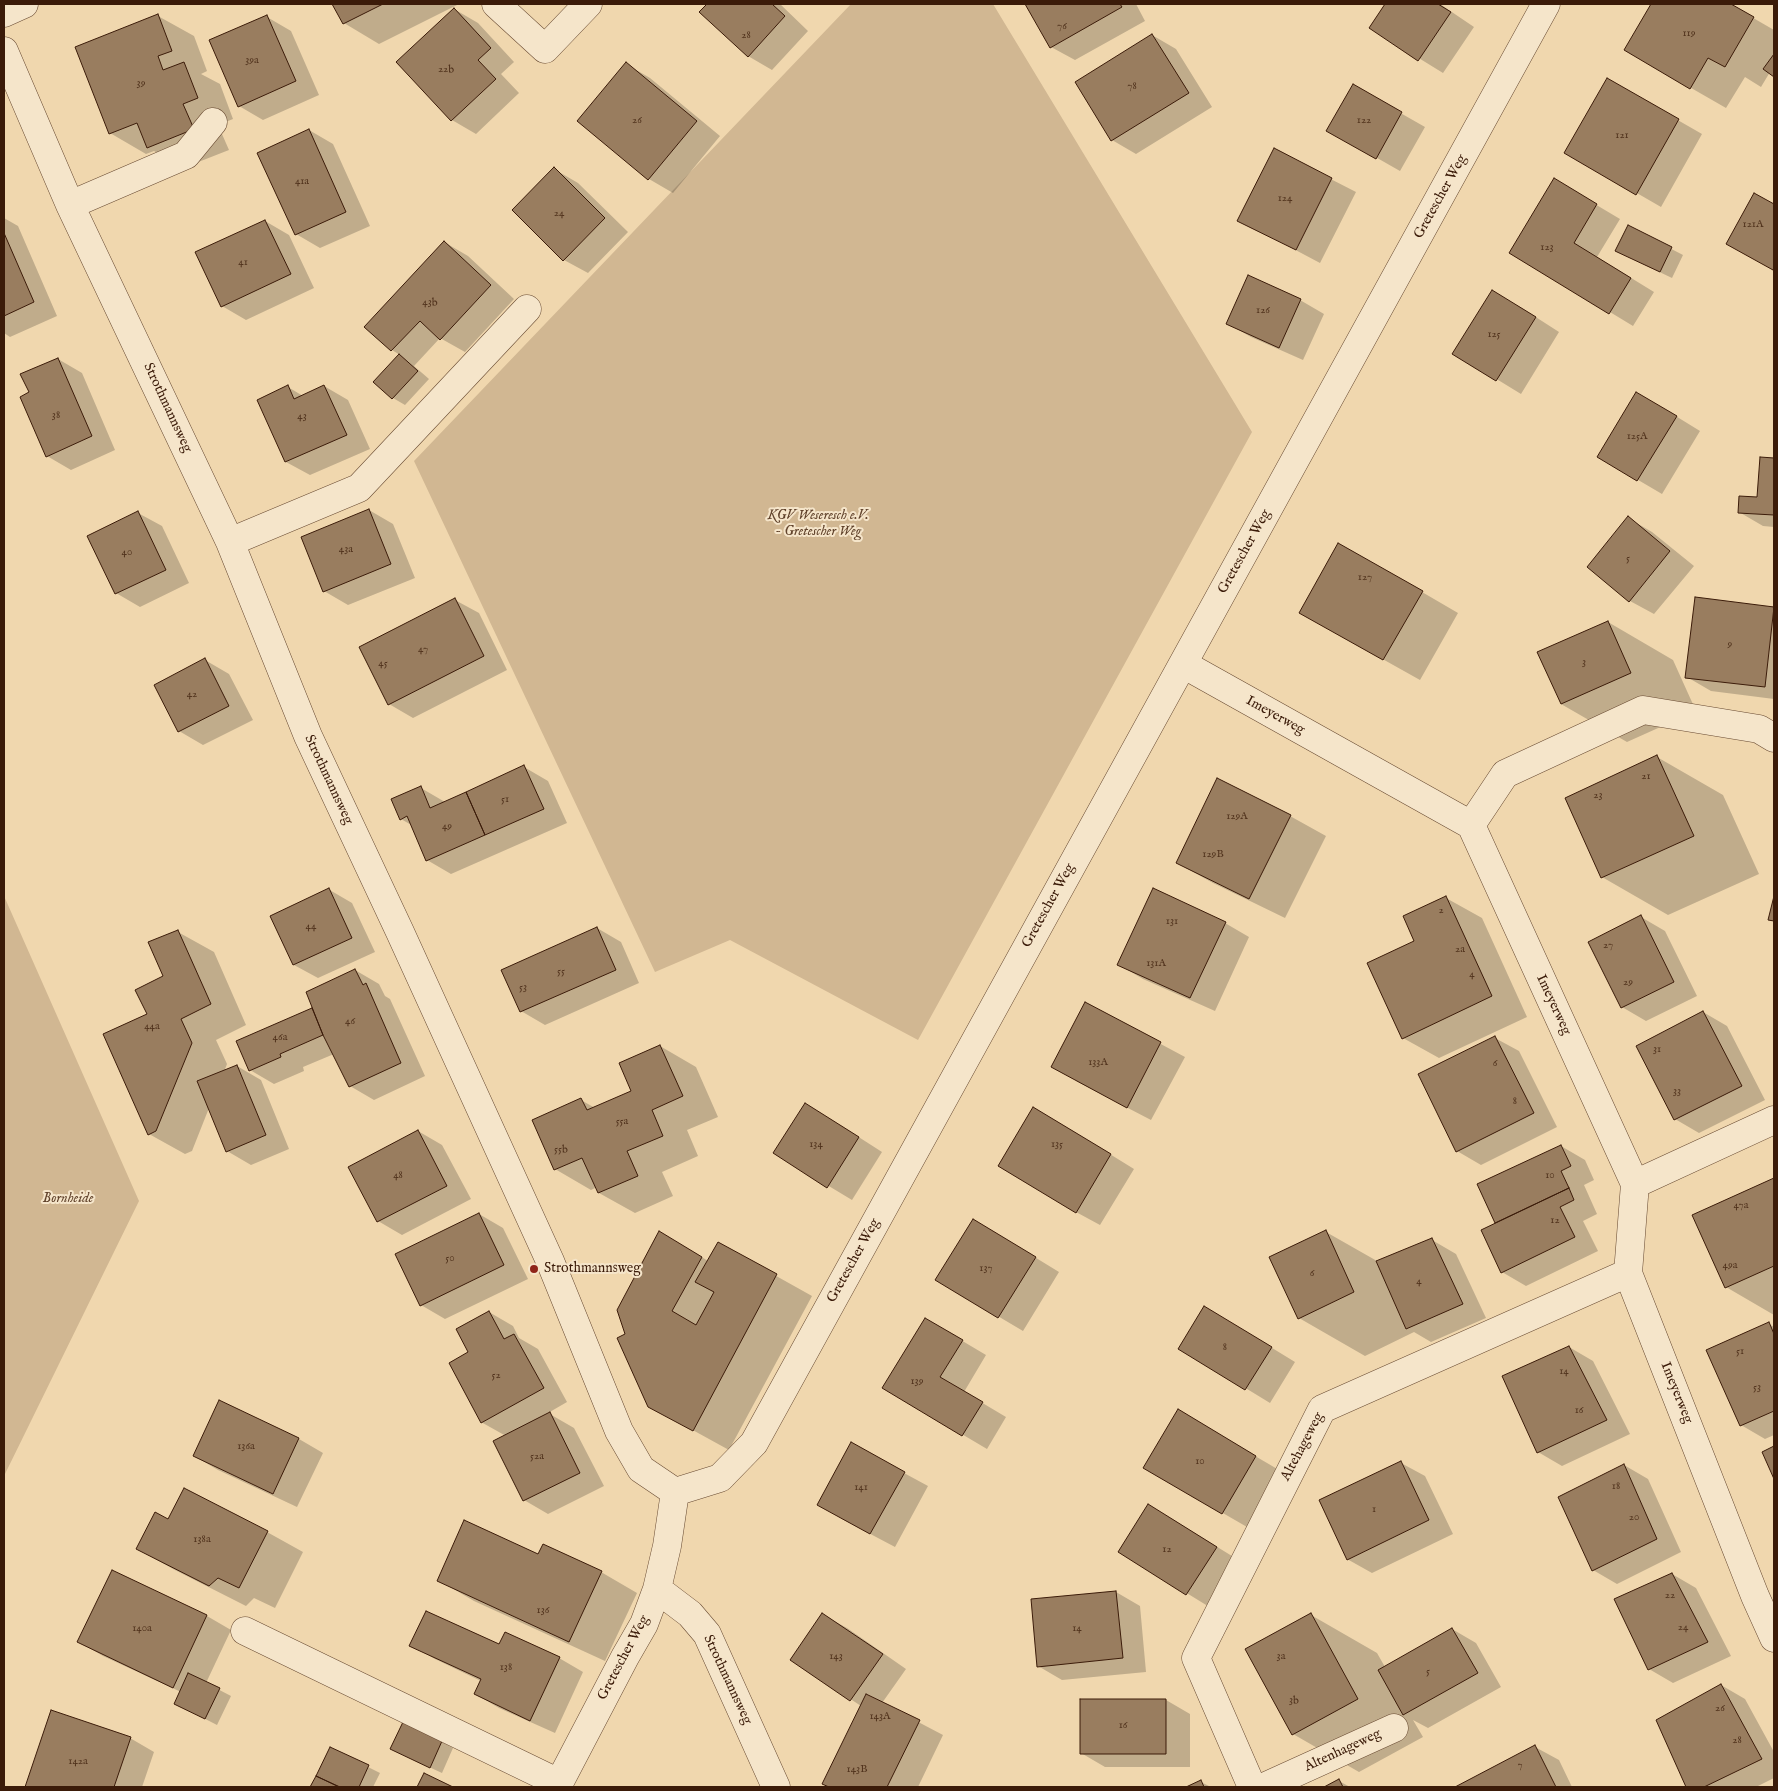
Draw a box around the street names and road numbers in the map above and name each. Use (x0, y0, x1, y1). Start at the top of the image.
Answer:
street label: Gretescher Weg (1411, 152, 1471, 242)
street label: Strothmannsweg (139, 361, 195, 455)
street label: Gretescher Weg (1215, 507, 1275, 597)
street label: Imeyerweg (1243, 693, 1307, 739)
street label: Strothmannsweg (300, 733, 356, 827)
street label: Gretescher Weg (1019, 861, 1079, 951)
street label: Imeyerweg (1532, 972, 1574, 1038)
street label: Gretescher Weg (824, 1216, 884, 1306)
street label: Imeyerweg (1656, 1360, 1696, 1426)
street label: Altehageweg (1278, 1410, 1328, 1484)
street label: Gretescher Weg (595, 1613, 653, 1703)
street label: Strothmannsweg (699, 1633, 755, 1727)
street label: Altenhageweg (1302, 1726, 1384, 1776)

